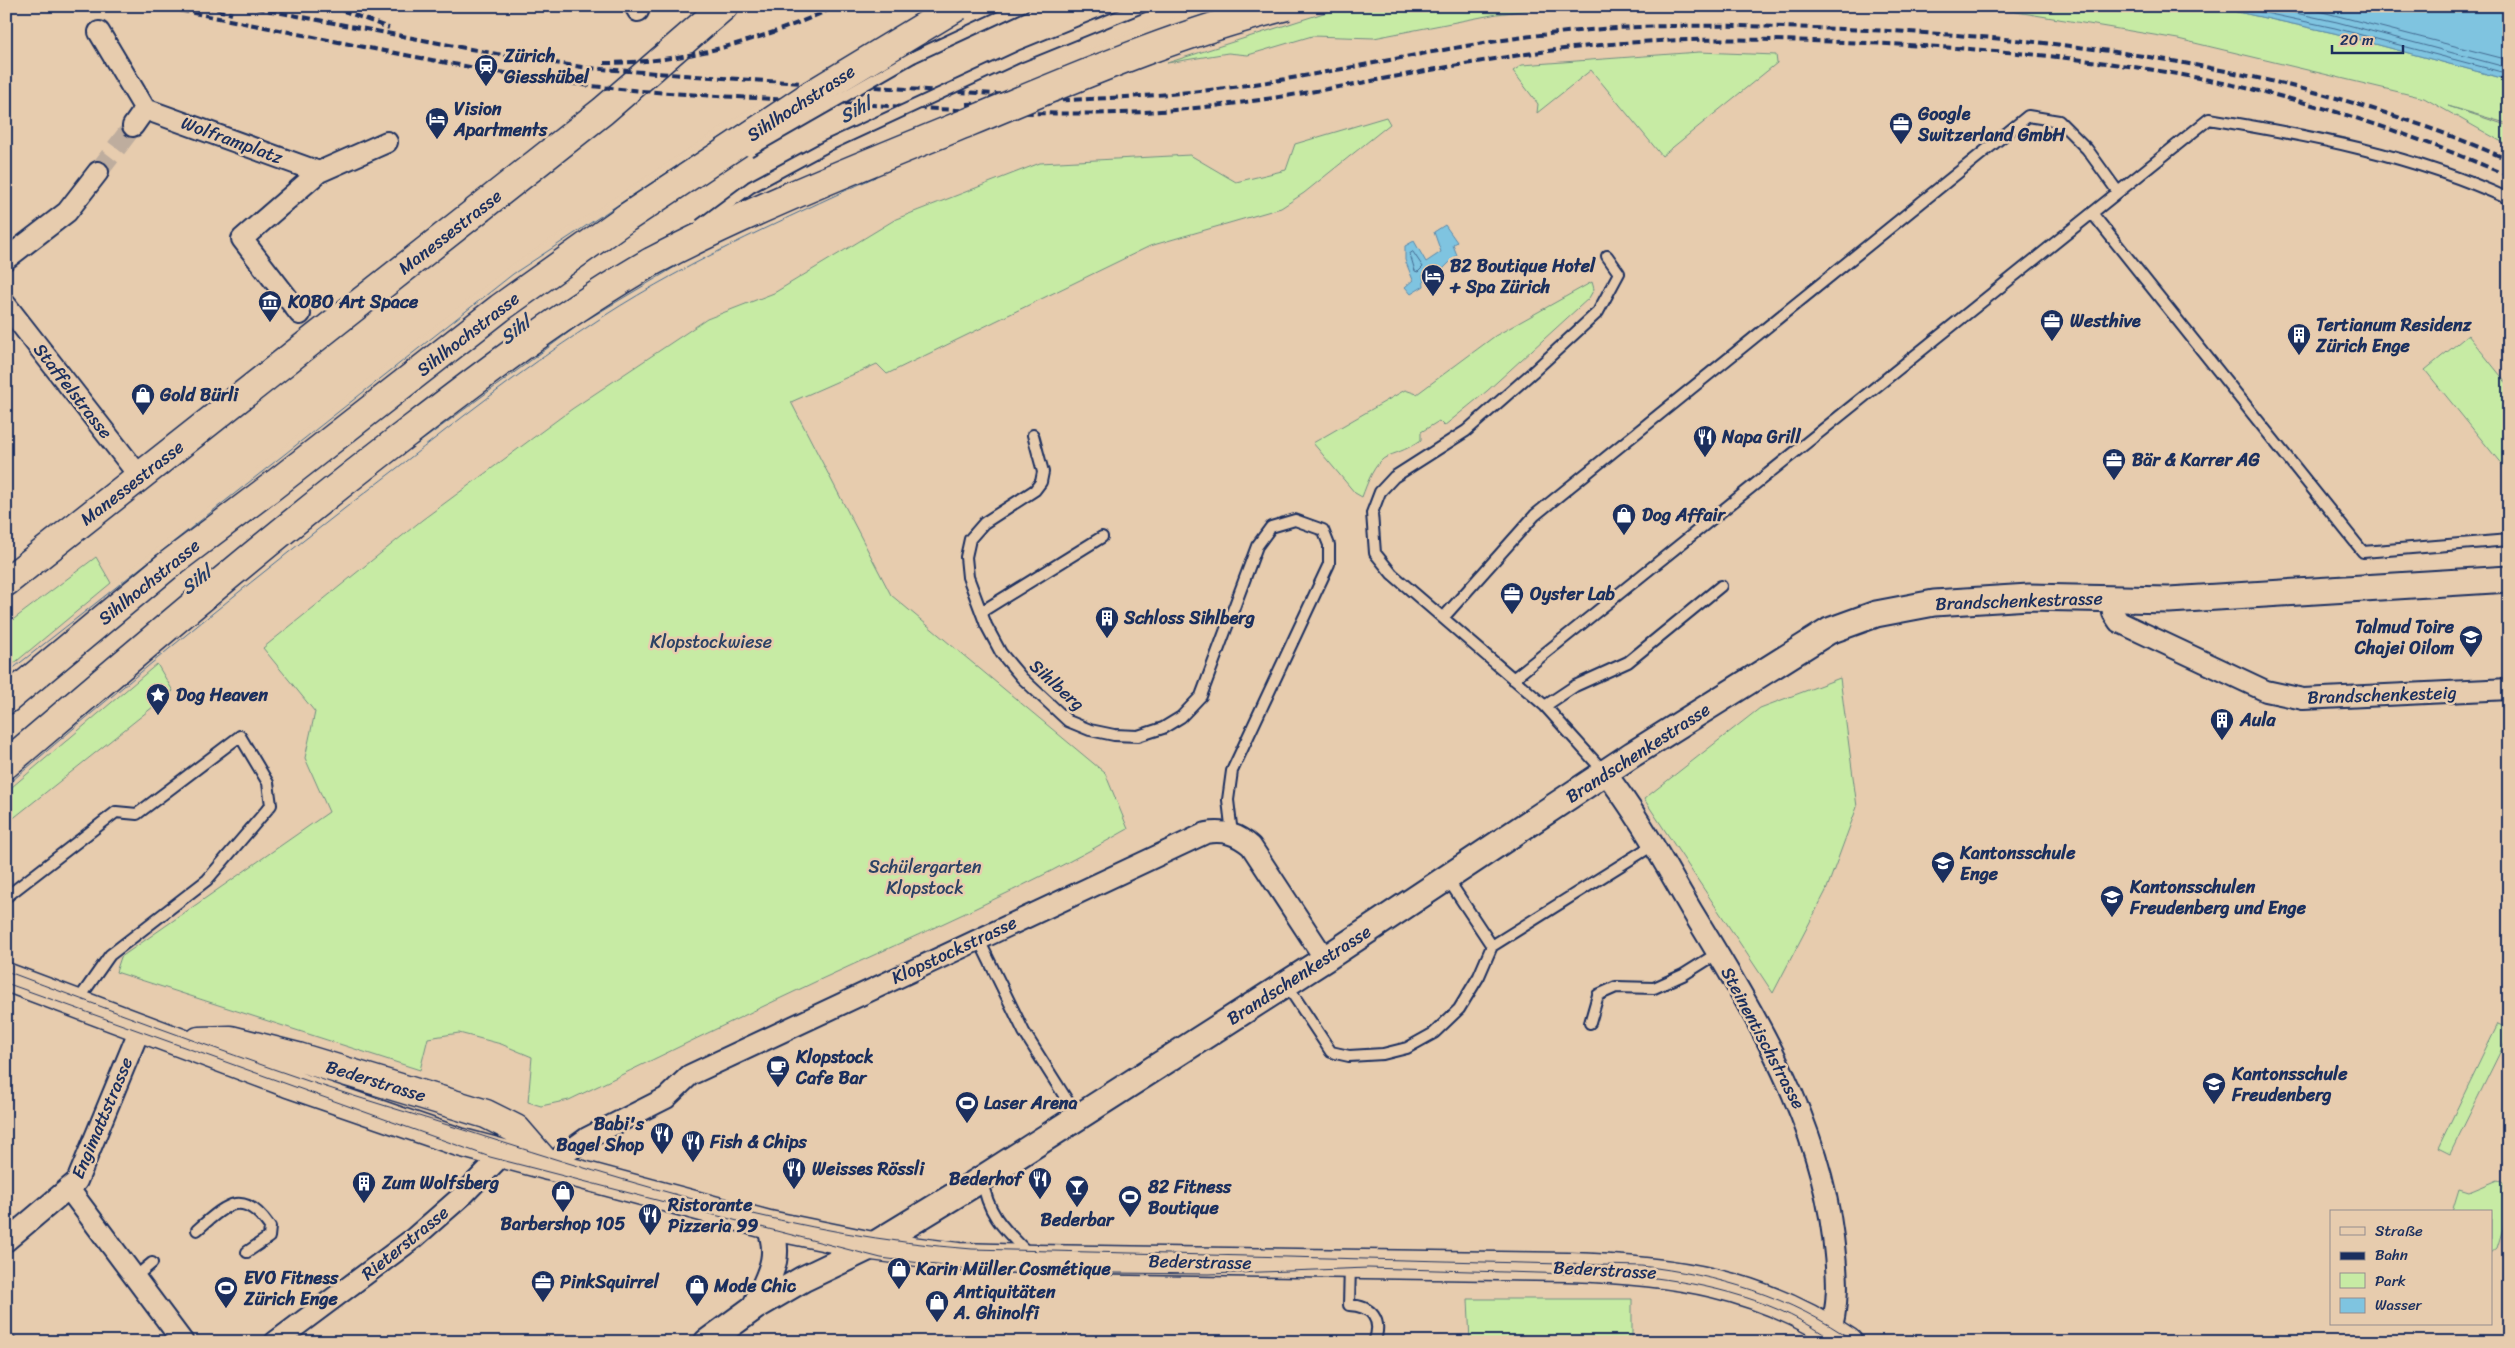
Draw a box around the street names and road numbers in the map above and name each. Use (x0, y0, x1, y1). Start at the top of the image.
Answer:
street label: Sihlhochstrasse (743, 60, 859, 146)
street label: Wolframplatz (177, 107, 288, 173)
street label: Manessestrasse (391, 181, 509, 283)
street label: Sihlhochstrasse (409, 283, 527, 385)
street label: Staffelstrasse (25, 336, 121, 446)
street label: Manessestrasse (73, 432, 191, 534)
street label: Sihlhochstrasse (91, 530, 207, 634)
street label: Brandschenkestrasse (1935, 582, 2103, 620)
street label: Sihlberg (1022, 651, 1092, 719)
street label: Brandschenkesteig (2307, 676, 2457, 714)
street label: Brandschenkestrasse (1559, 694, 1717, 812)
street label: Klopstockstrasse (886, 907, 1022, 993)
street label: Brandschenkestrasse (1220, 916, 1378, 1034)
street label: Steinentischstrasse (1712, 961, 1814, 1115)
street label: Bederstrasse (322, 1051, 430, 1111)
street label: Engimattstrasse (62, 1052, 142, 1184)
street label: Rieterstrasse (354, 1197, 456, 1289)
street label: Bederstrasse (1148, 1245, 1252, 1279)
street label: Bederstrasse (1553, 1251, 1657, 1289)

